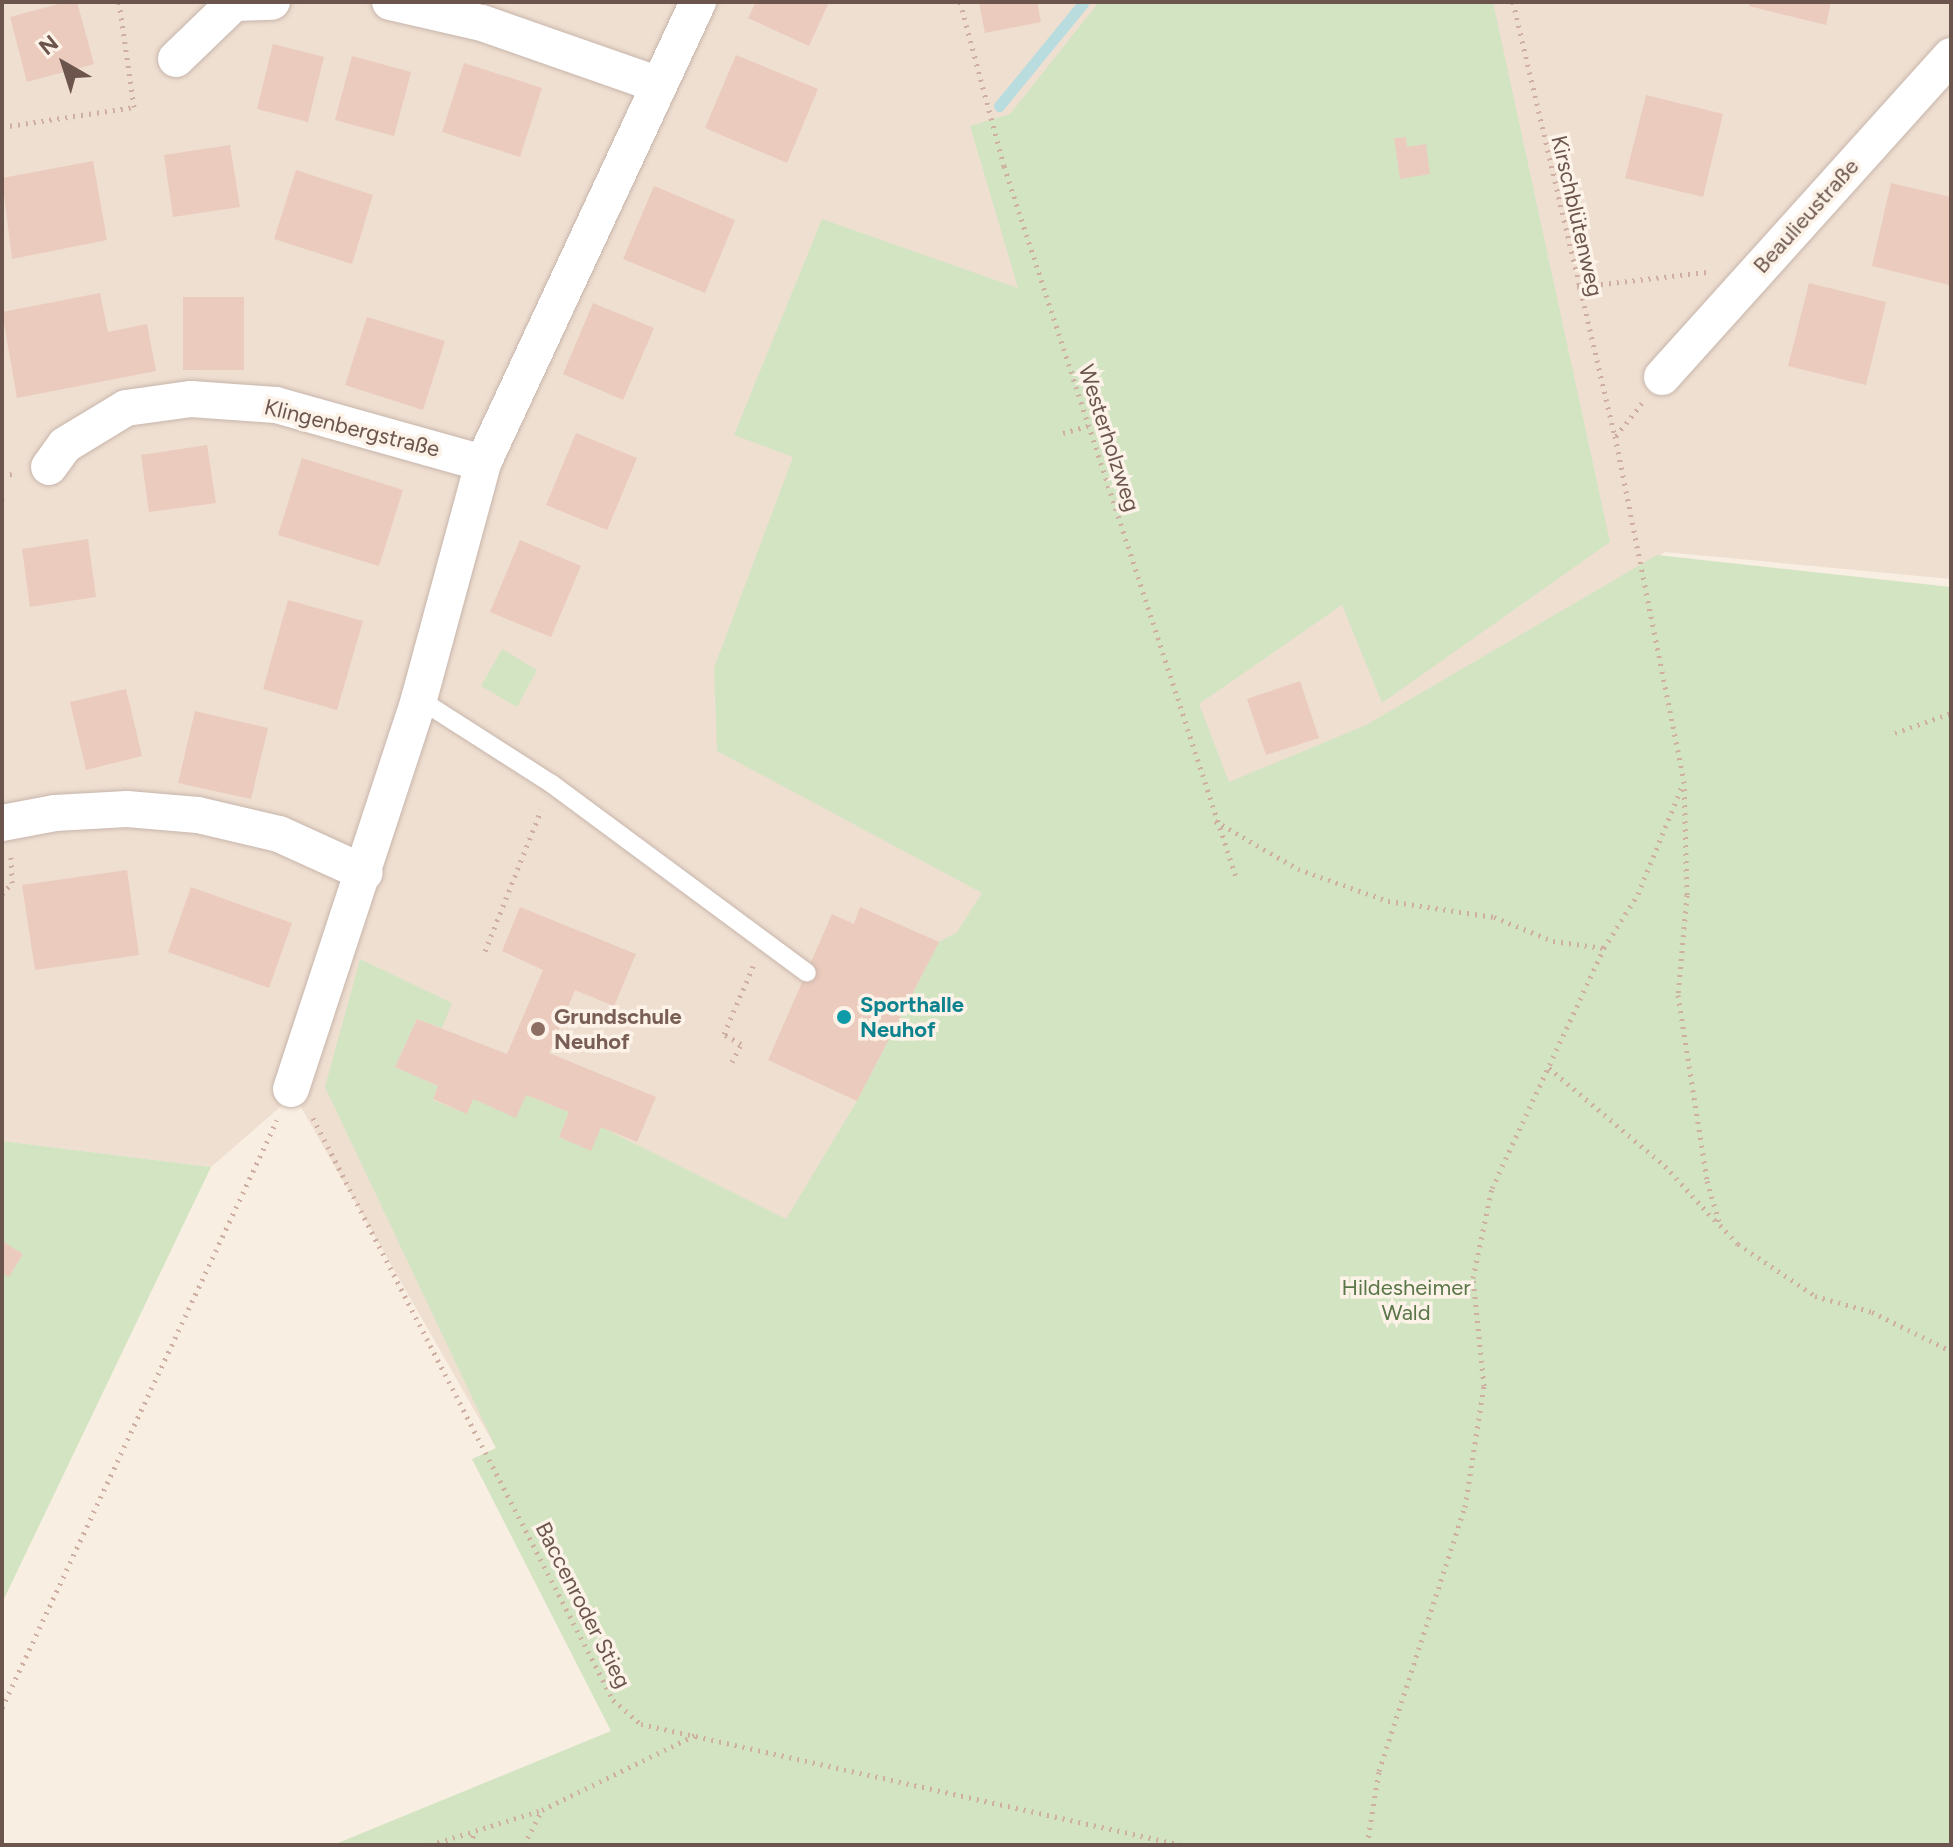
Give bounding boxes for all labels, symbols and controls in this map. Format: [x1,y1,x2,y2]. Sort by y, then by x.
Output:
north arrow [24,24,104,104]
text: N [33,29,64,61]
street label: Kirschblütenweg [1546,133,1608,299]
street label: Beaulieustraße [1748,153,1864,279]
street label: Westerholzweg [1073,361,1145,515]
street label: Klingenbergstraße [262,393,442,463]
place label: Sporthalle Neuhof [860,991,964,1042]
place label: Grundschule Neuhof [554,1003,682,1054]
marker: Sporthalle Neuhof [835,1008,853,1026]
marker: Grundschule Neuhof [529,1020,547,1038]
park label: Hildesheimer Wald [1341,1274,1471,1326]
street label: Baccenroder Stieg [530,1518,636,1692]

